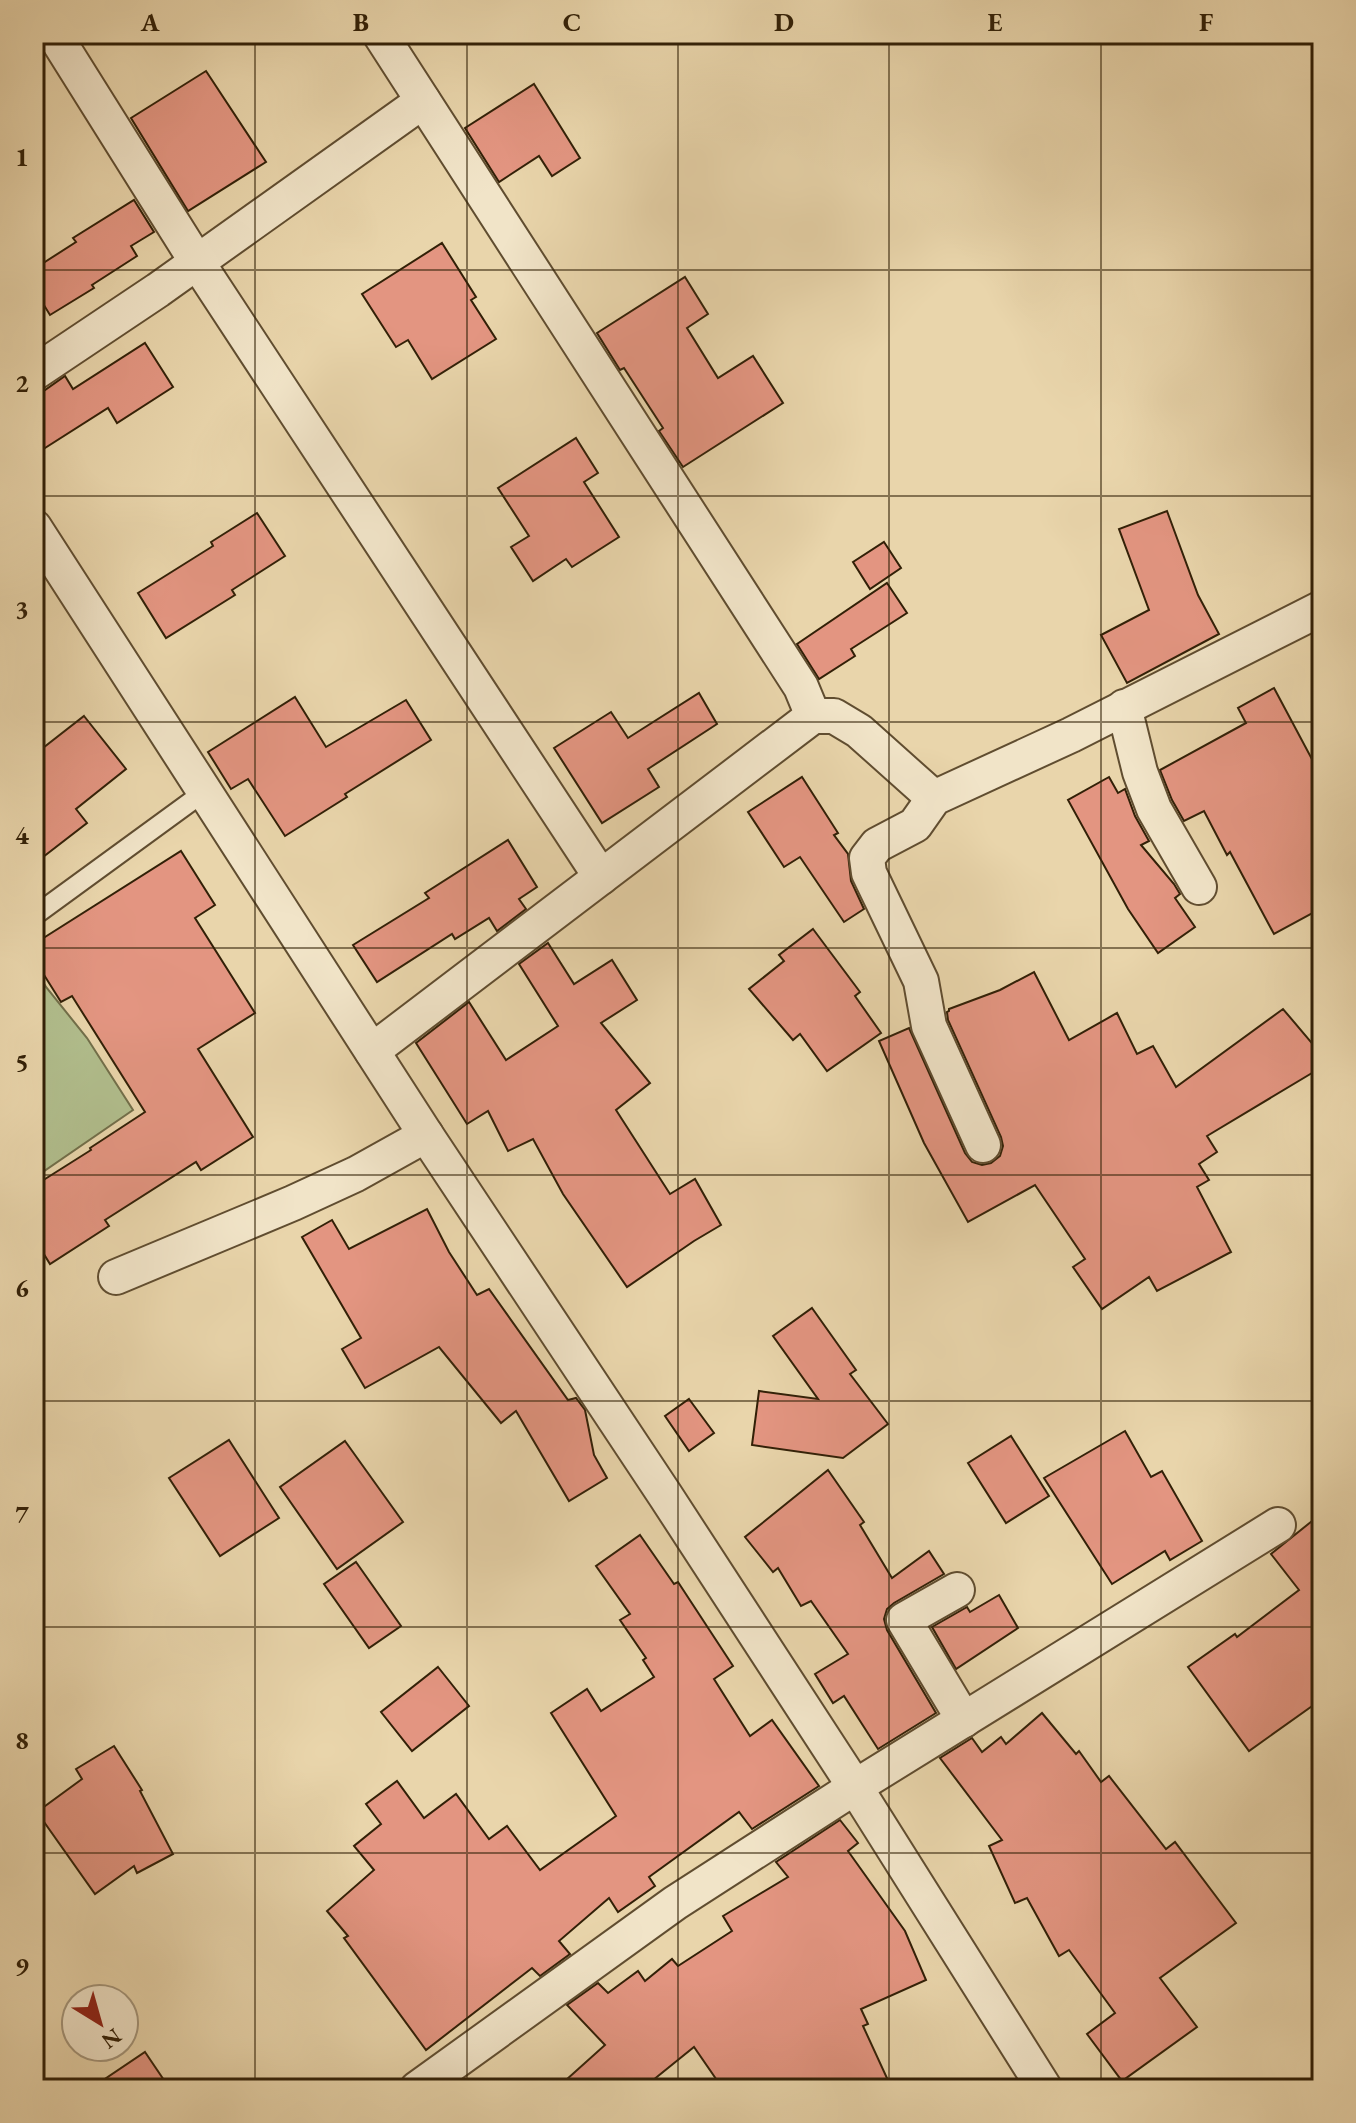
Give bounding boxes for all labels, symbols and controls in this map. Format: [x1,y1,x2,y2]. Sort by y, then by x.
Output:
text: A [140,5,160,39]
text: B [353,5,369,39]
text: C [563,5,581,39]
text: D [774,5,794,39]
text: E [988,5,1003,39]
text: F [1199,5,1213,39]
text: 1 [15,140,29,174]
text: 2 [15,366,29,400]
text: 3 [15,592,29,626]
text: 4 [15,818,29,852]
text: 5 [15,1045,29,1079]
text: 6 [15,1271,29,1305]
text: 7 [15,1497,29,1531]
text: 8 [15,1723,29,1757]
text: 9 [15,1949,29,1983]
north arrow [60,1983,140,2063]
text: N [96,2022,128,2056]

